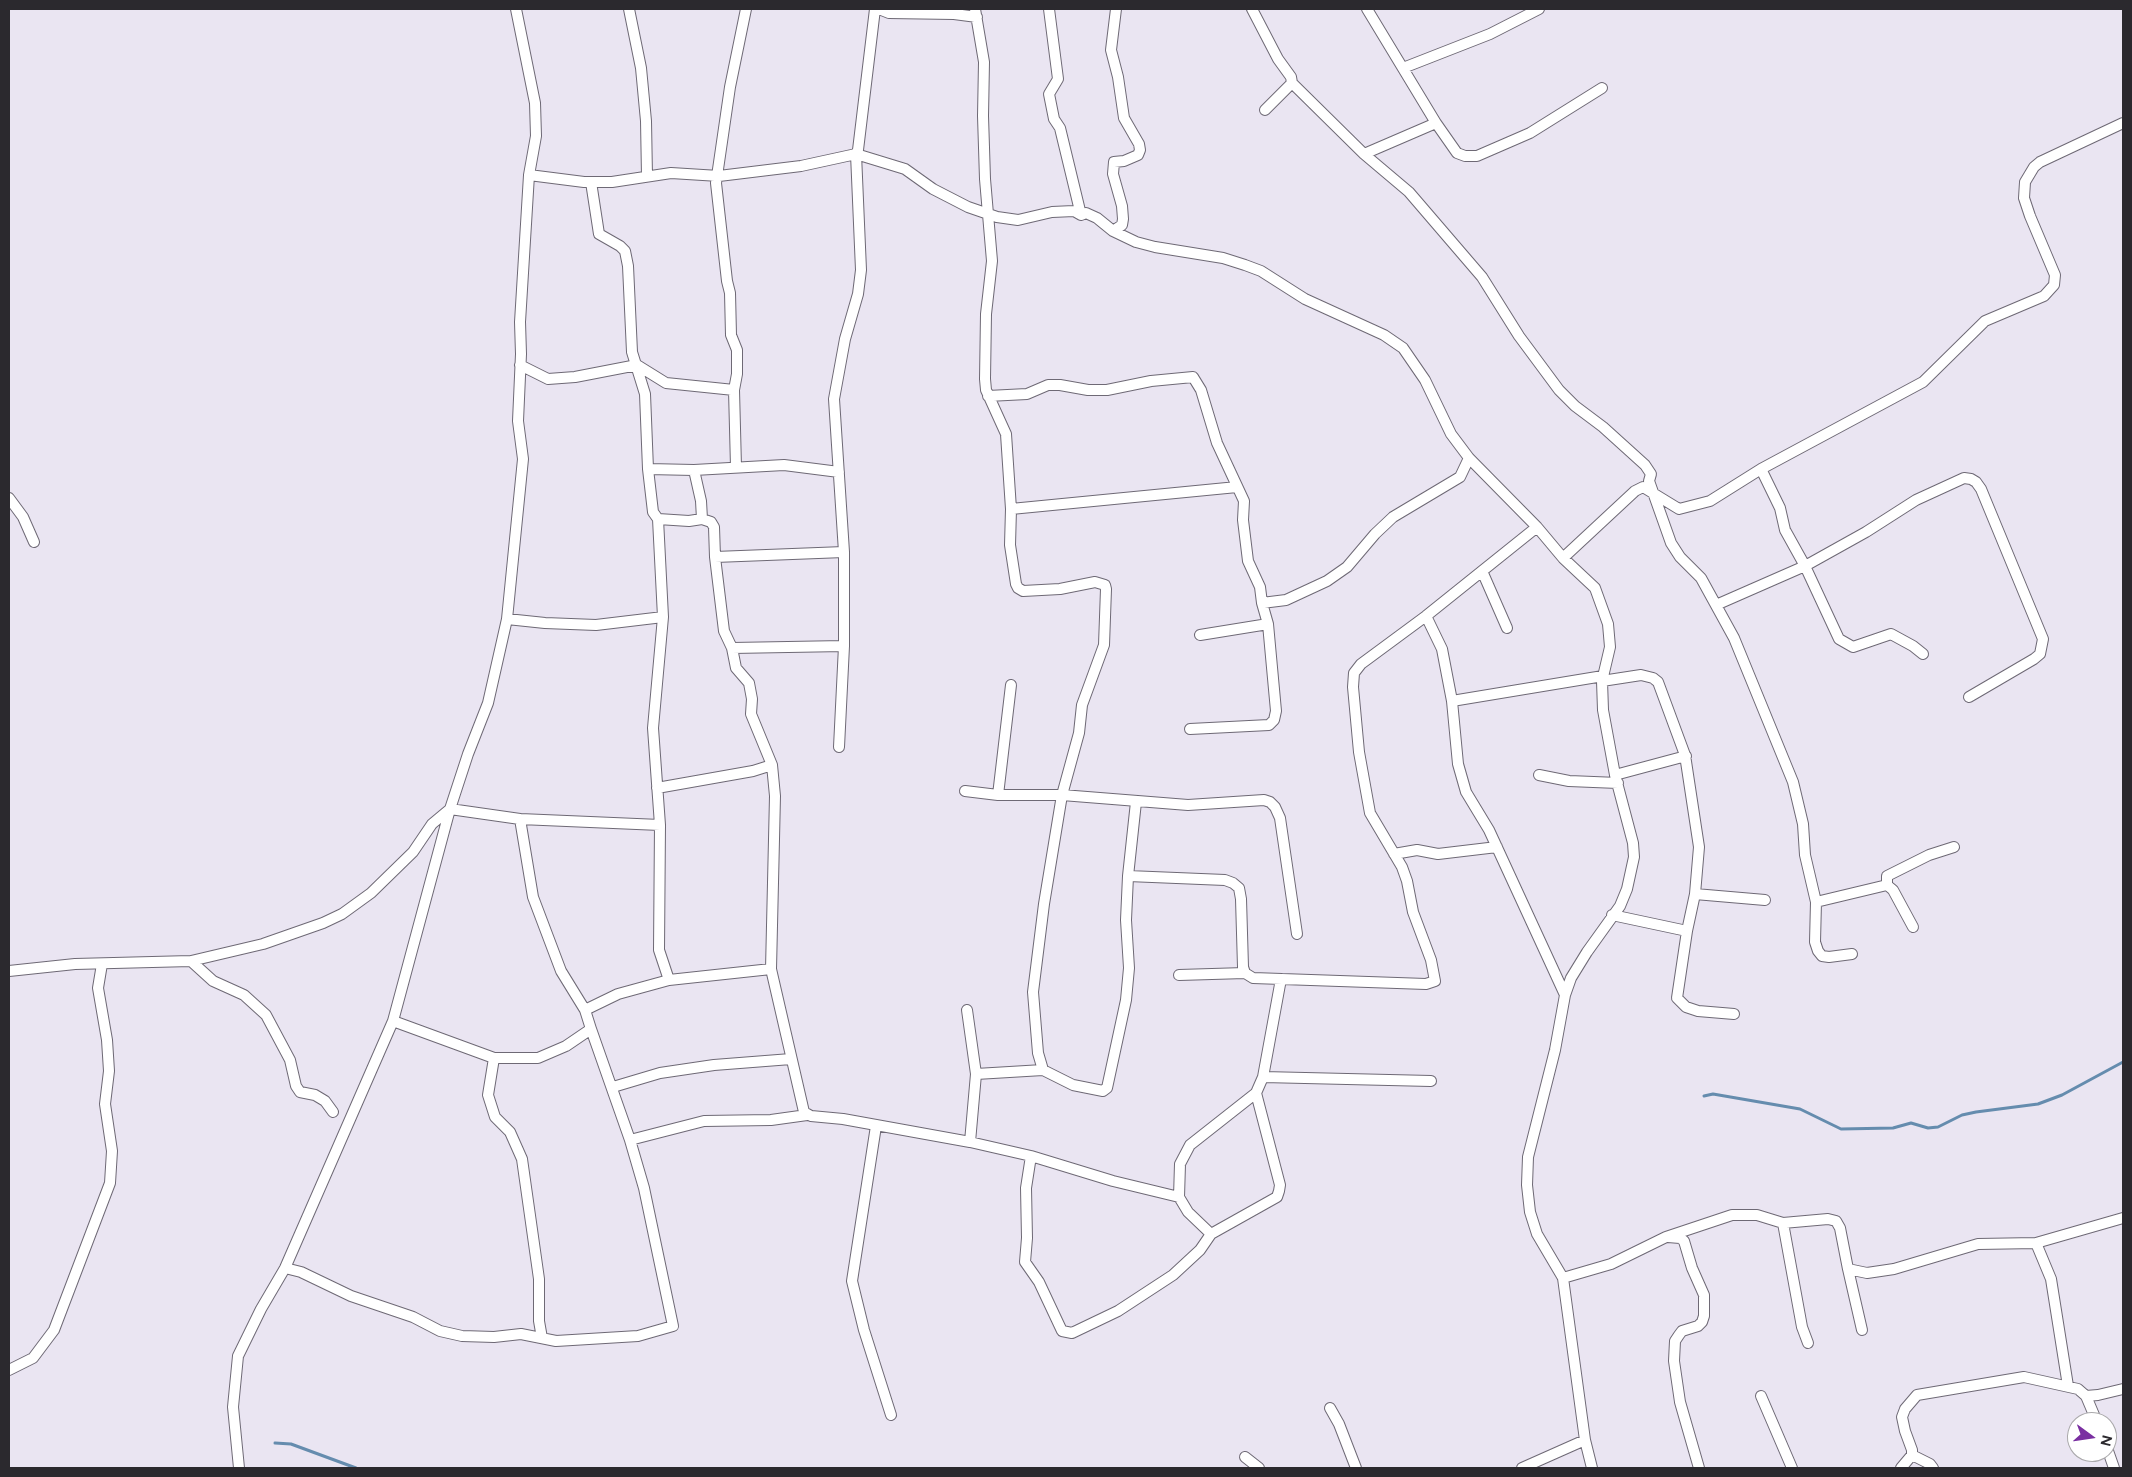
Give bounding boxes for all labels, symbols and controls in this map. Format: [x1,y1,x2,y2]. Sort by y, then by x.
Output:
north arrow [2067,1412,2117,1462]
text: N [2097,1433,2116,1448]

